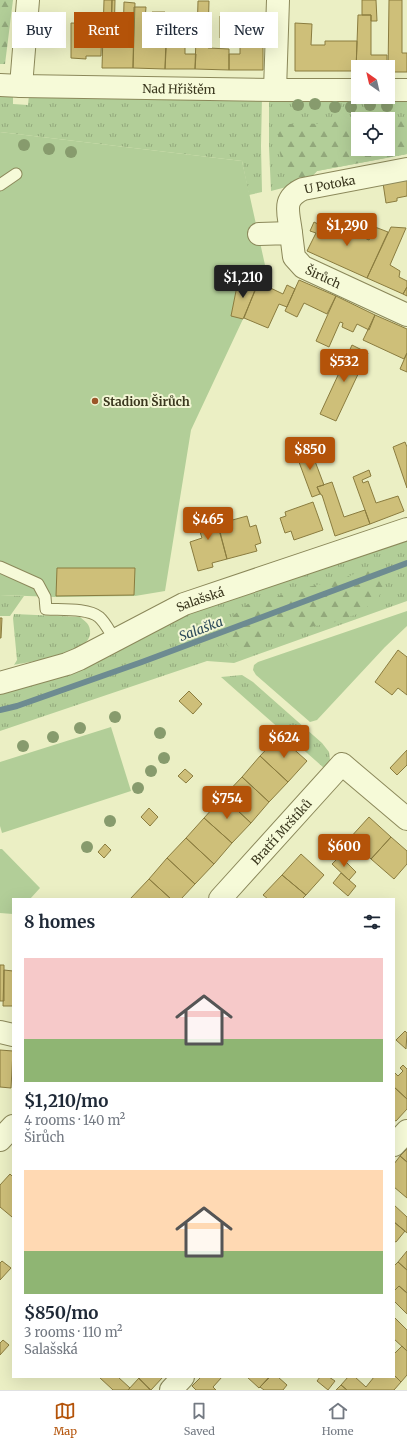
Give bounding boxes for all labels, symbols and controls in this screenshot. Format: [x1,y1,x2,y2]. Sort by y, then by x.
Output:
chip: Buy [12,12,66,48]
chip: Rent [74,12,134,48]
chip: Filters [142,12,212,48]
chip: New [220,12,278,48]
north arrow [351,60,395,104]
map controls [351,60,395,156]
street label: Nad Hřištěm [142,80,216,97]
button: locate [351,112,395,156]
street label: U Potoka [303,172,357,196]
pin: $1,290 [314,213,380,247]
text: $1,290 [326,217,368,234]
street label: Širůch [303,261,344,291]
pin: $1,210 [210,265,276,299]
text: $1,210 [223,269,263,286]
pin: $532 [320,349,368,383]
text: $532 [329,353,359,370]
place label: Stadion Širůch [103,393,190,409]
marker: Stadion Širůch [90,396,100,406]
pin: $850 [286,437,334,471]
text: $850 [294,441,326,458]
pin: $465 [184,507,232,541]
text: $465 [192,511,224,528]
street label: Salašská [173,583,226,614]
water label: Salaška [177,613,225,645]
pin: $624 [260,725,308,759]
text: $624 [268,729,300,746]
pin: $754 [203,786,251,820]
text: $754 [211,790,243,807]
street label: Bratří Mrštíků [247,795,315,867]
pin: $600 [320,834,368,868]
text: $600 [327,838,361,855]
text: 8 homes [24,911,95,933]
icon: filters [361,911,383,933]
icon: home [168,984,240,1056]
text: $1,210/mo [24,1090,108,1112]
text: 4 rooms · 140 m² [24,1112,125,1129]
text: Širůch [24,1129,65,1146]
icon: home [168,1196,240,1268]
text: $850/mo [24,1302,98,1324]
text: 3 rooms · 110 m² [24,1324,123,1341]
text: Salašská [24,1341,78,1358]
tab: Map [53,1400,77,1438]
tab: Saved [184,1400,215,1438]
tab: Home [322,1400,354,1438]

